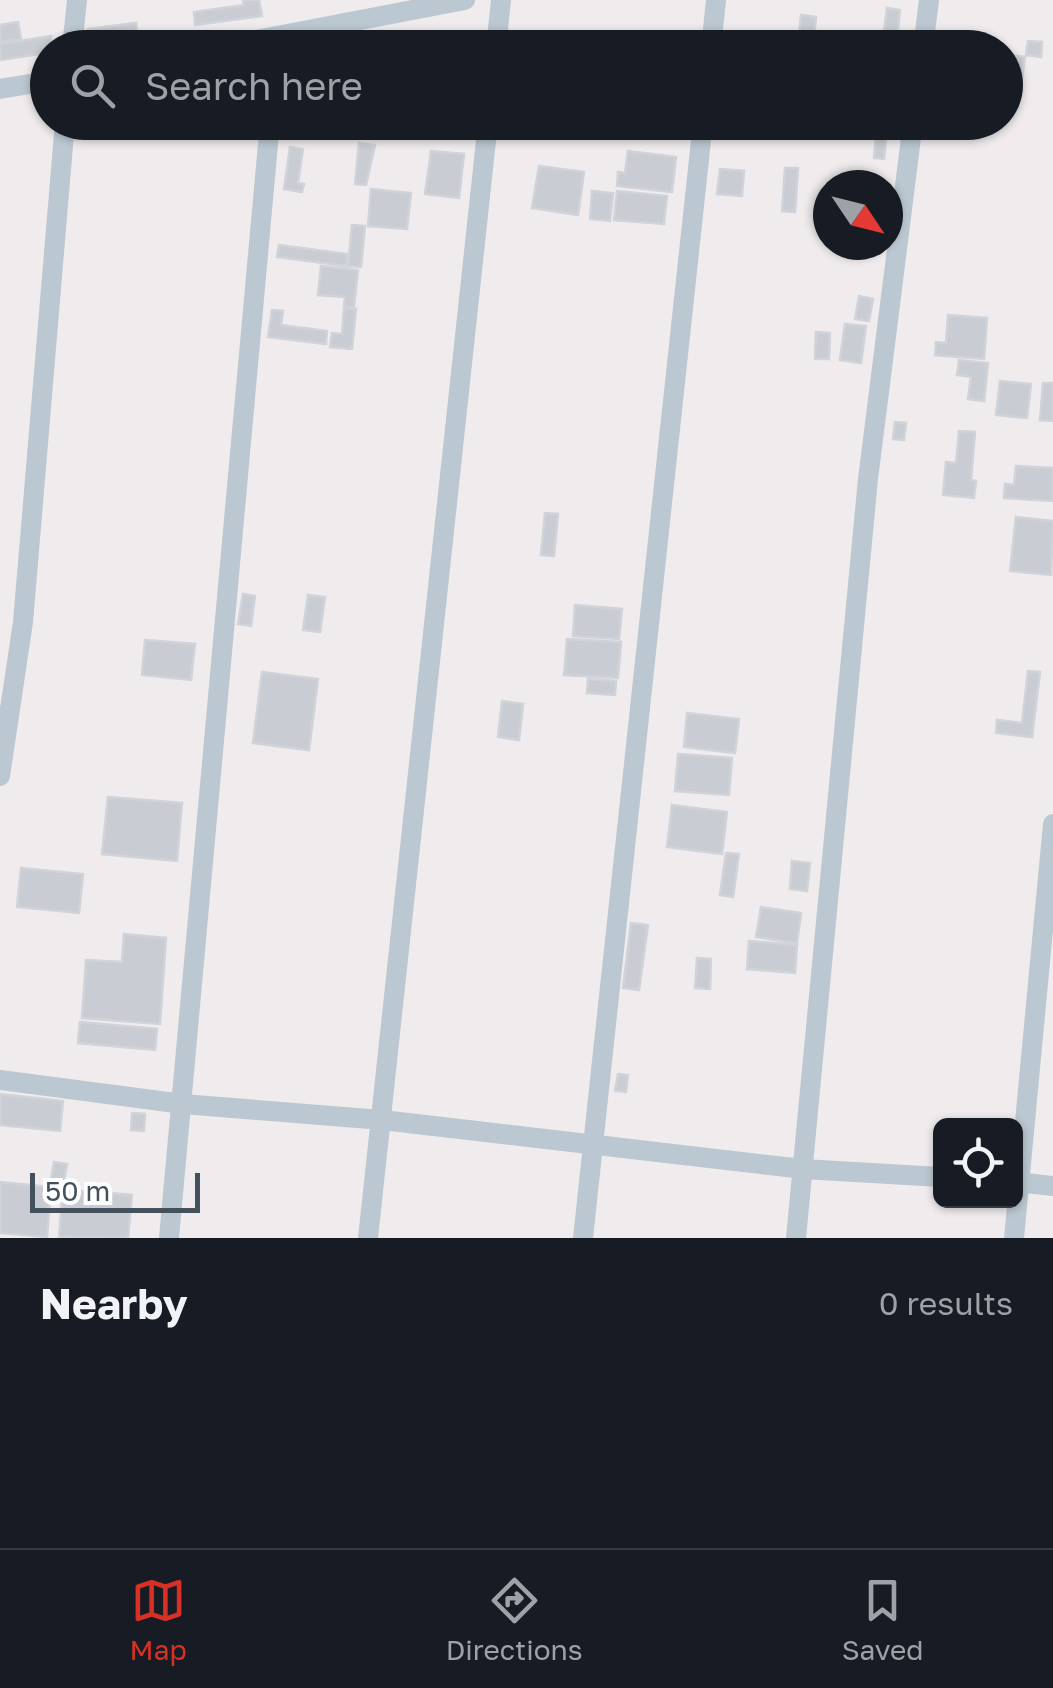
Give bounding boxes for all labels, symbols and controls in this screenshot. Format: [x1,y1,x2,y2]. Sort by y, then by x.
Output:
search box [30,30,1023,140]
icon: search [65,58,120,113]
text: Search here [145,63,363,108]
north arrow [813,170,903,260]
map controls [933,1118,1023,1208]
button: locate [933,1118,1023,1208]
scale bar [30,1168,200,1212]
text: 50 m [45,1174,110,1207]
text: Nearby [40,1278,188,1328]
text: 0 results [879,1284,1013,1322]
tab: Map [130,1573,187,1666]
tab: Directions [446,1573,583,1666]
tab: Saved [842,1573,923,1666]

